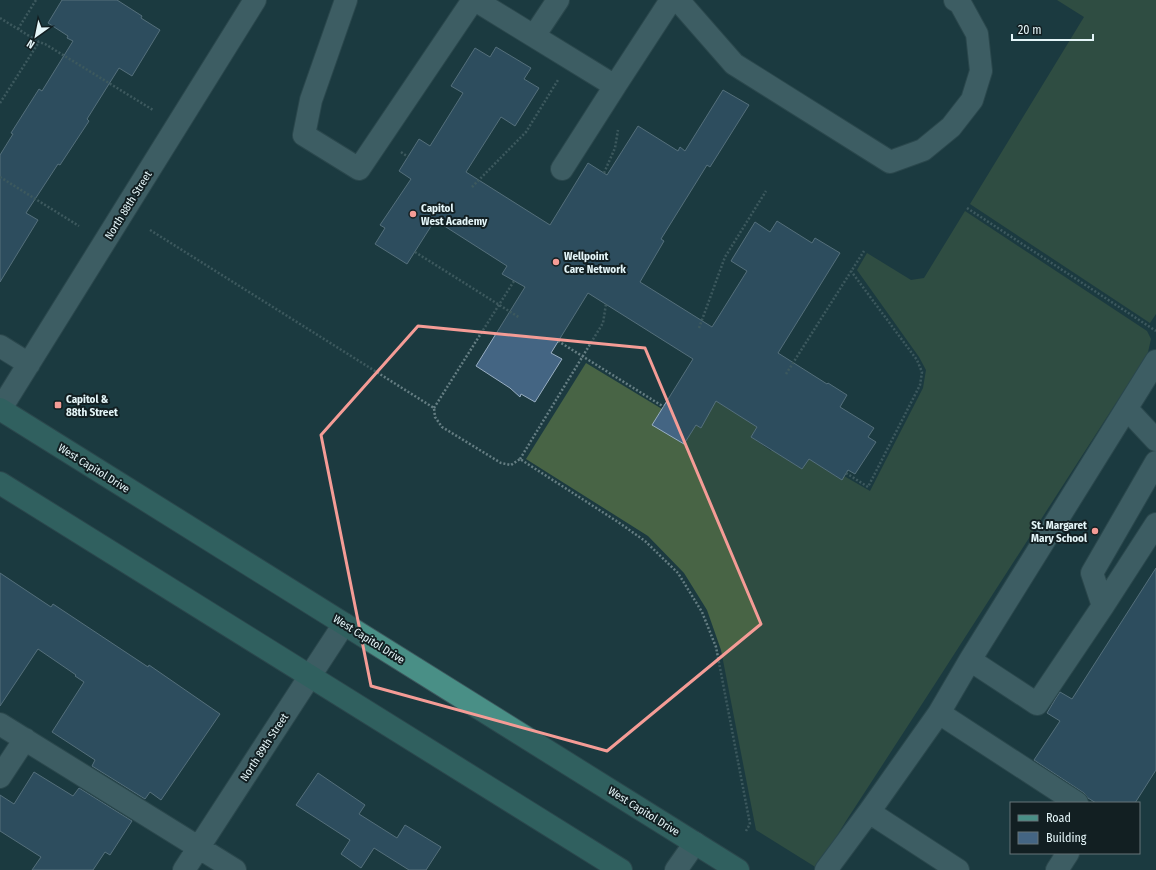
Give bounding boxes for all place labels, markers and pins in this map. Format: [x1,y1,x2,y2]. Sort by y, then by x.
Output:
place label: Capitol West Academy [421,202,488,228]
marker: Capitol West Academy [408,209,418,219]
place label: Wellpoint Care Network [564,250,626,276]
marker: Wellpoint Care Network [551,257,561,267]
place label: Capitol & 88th Street [66,393,118,419]
marker: Capitol & 88th Street [53,400,63,410]
place label: St. Margaret Mary School [1031,519,1088,545]
marker: St. Margaret Mary School [1090,526,1100,536]

